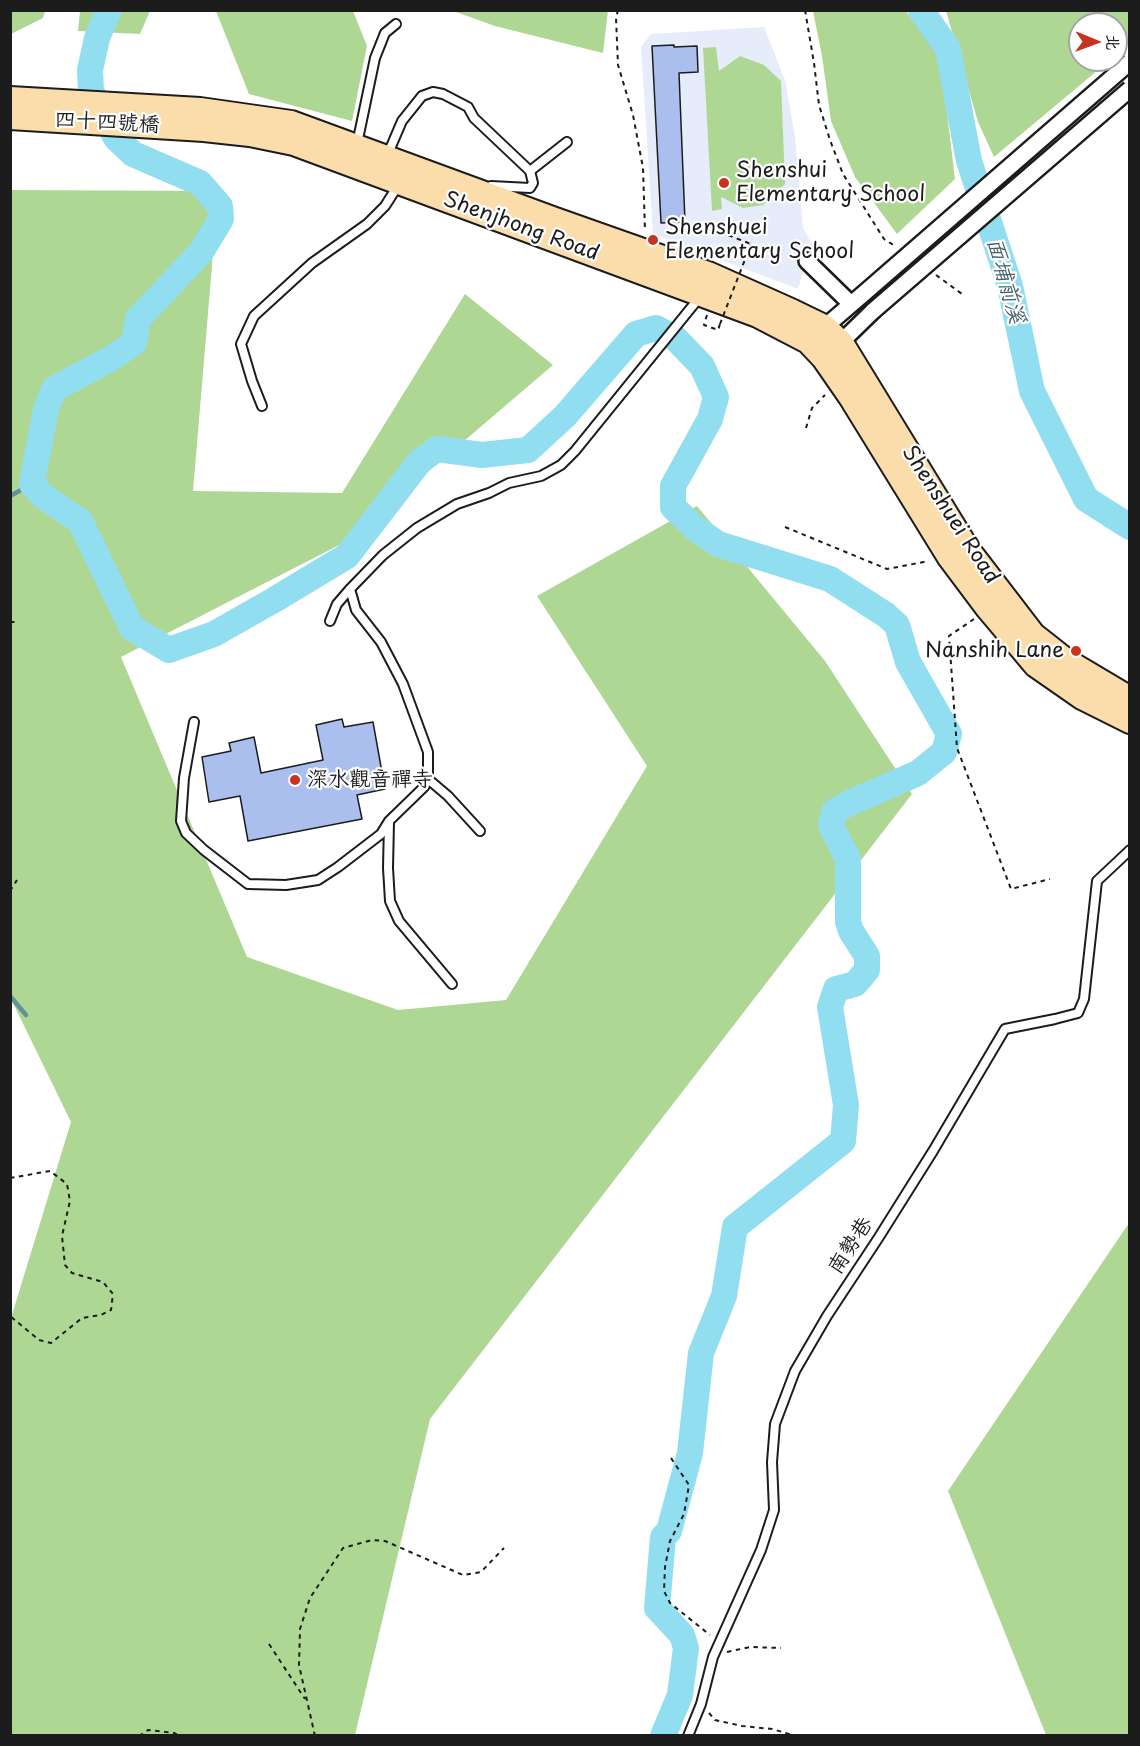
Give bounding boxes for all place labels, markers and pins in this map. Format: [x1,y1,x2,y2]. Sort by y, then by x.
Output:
place label: Shenshui Elementary School [736,158,925,208]
marker: Shenshui Elementary School [717,176,731,190]
place label: Shenshuei Elementary School [665,215,854,265]
marker: Shenshuei Elementary School [646,233,660,247]
place label: Nanshih Lane [925,638,1064,664]
marker: Nanshih Lane [1069,644,1083,658]
place label: 深水觀音禪寺 [307,767,433,793]
marker: 深水觀音禪寺 [288,773,302,787]

